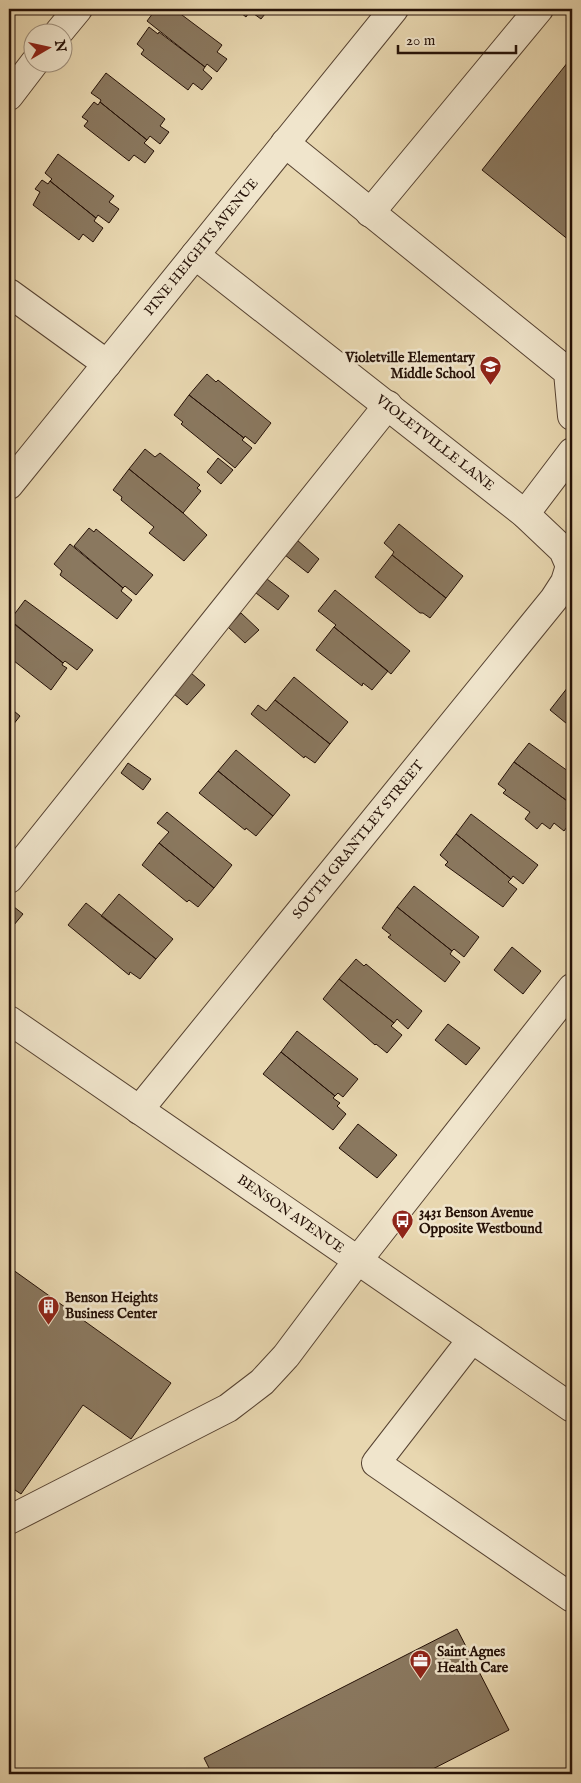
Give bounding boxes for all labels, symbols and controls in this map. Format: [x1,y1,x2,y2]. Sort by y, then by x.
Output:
north arrow [22,22,72,72]
scale bar [398,22,516,54]
text: 20 m [406,31,436,50]
text: N [50,38,70,54]
street label: PINE HEIGHTS AVENUE [140,174,263,319]
place label: Violetville Elementary Middle School [344,349,476,383]
school or university icon: Violetville Elementary Middle School [479,354,503,385]
street label: VIOLETVILLE LANE [371,390,498,495]
street label: SOUTH GRANTLEY STREET [289,756,429,923]
street label: BENSON AVENUE [234,1171,348,1257]
place label: 3431 Benson Avenue Opposite Westbound [419,1204,543,1238]
bus stop icon: 3431 Benson Avenue Opposite Westbound [391,1209,415,1240]
place label: Benson Heights Business Center [65,1289,158,1323]
building icon: Benson Heights Business Center [37,1294,61,1325]
place label: Saint Agnes Health Care [437,1643,509,1677]
office icon: Saint Agnes Health Care [409,1648,433,1679]

